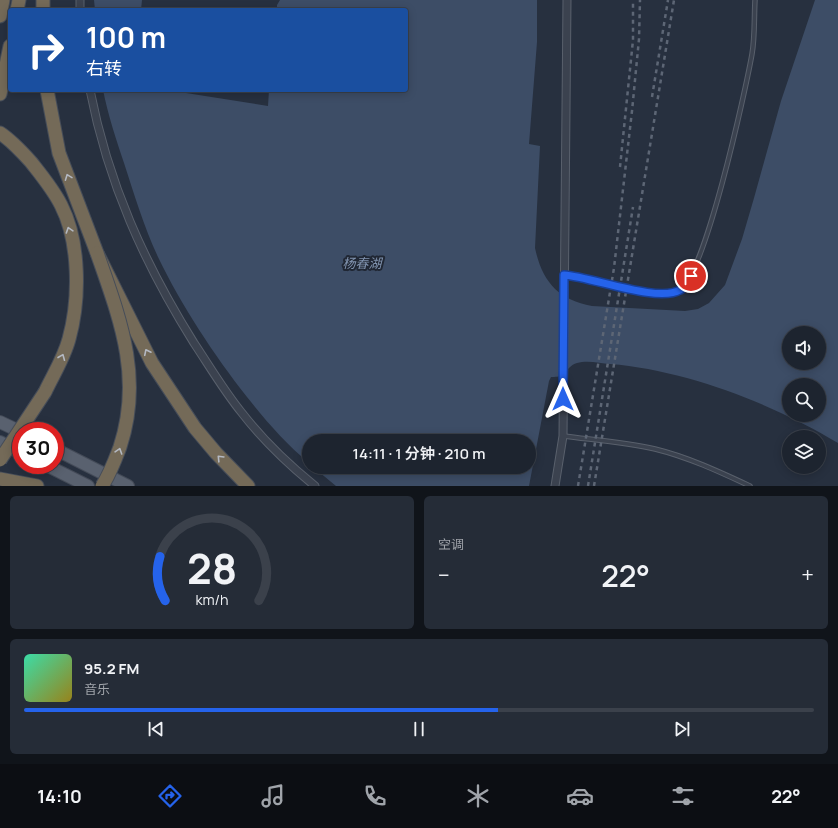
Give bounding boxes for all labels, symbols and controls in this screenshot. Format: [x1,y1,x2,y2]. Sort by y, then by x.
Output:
text: 100 m [86,18,166,56]
icon: right [20,24,72,76]
text: 右转 [86,56,122,80]
one-way arrow [65,174,73,181]
one-way arrow [66,226,74,233]
water label: 杨春湖 [342,254,383,272]
pin [674,259,708,293]
icon: arrive [680,265,702,287]
map controls [782,326,826,474]
button: sound [782,326,826,370]
one-way arrow [144,348,151,356]
one-way arrow [57,353,65,361]
position arrow [542,378,584,420]
button: search [782,378,826,422]
speed limit sign: 30 [12,422,64,474]
button: layers [782,430,826,474]
text: 14:11 · 1 分钟 · 210 m [353,443,485,464]
one-way arrow [114,447,122,454]
one-way arrow [217,455,225,463]
text: 空调 [438,535,464,553]
text: 28 [187,539,237,595]
text: 22° [601,555,650,596]
text: − [438,560,450,590]
text: + [801,560,814,590]
text: km/h [195,589,229,608]
text: 95.2 FM [84,658,139,679]
text: 音乐 [84,680,110,698]
icon: previous [145,718,167,740]
icon: pause [408,718,430,740]
icon: next [671,718,693,740]
icon: directions [156,782,184,810]
icon: music [259,782,287,810]
icon: phone [361,782,389,810]
icon: climate [464,782,492,810]
icon: car [566,782,594,810]
icon: filters [669,782,697,810]
text: 14:10 [37,784,82,808]
text: 22° [771,784,801,808]

